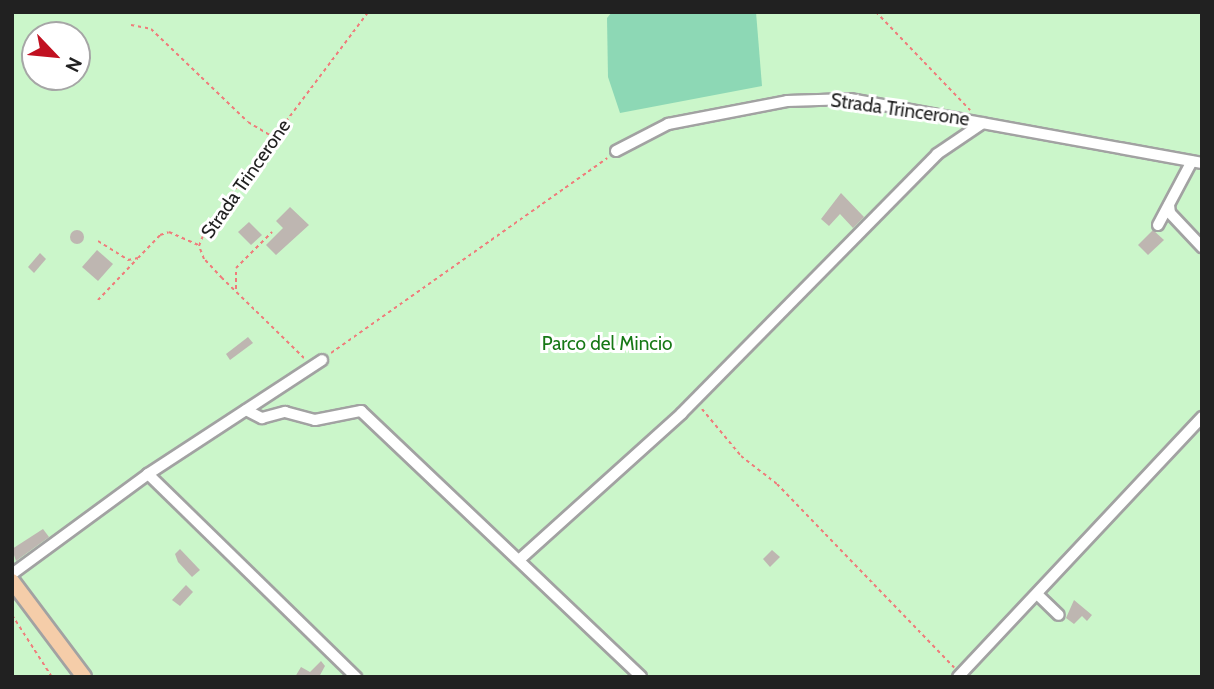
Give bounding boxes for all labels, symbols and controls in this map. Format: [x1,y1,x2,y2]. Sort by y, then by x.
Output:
north arrow [21,21,91,91]
text: N [60,53,87,76]
street label: Strada Trincerone [829,89,971,131]
street label: Strada Trincerone [197,115,295,243]
park label: Parco del Mincio [542,333,672,355]

